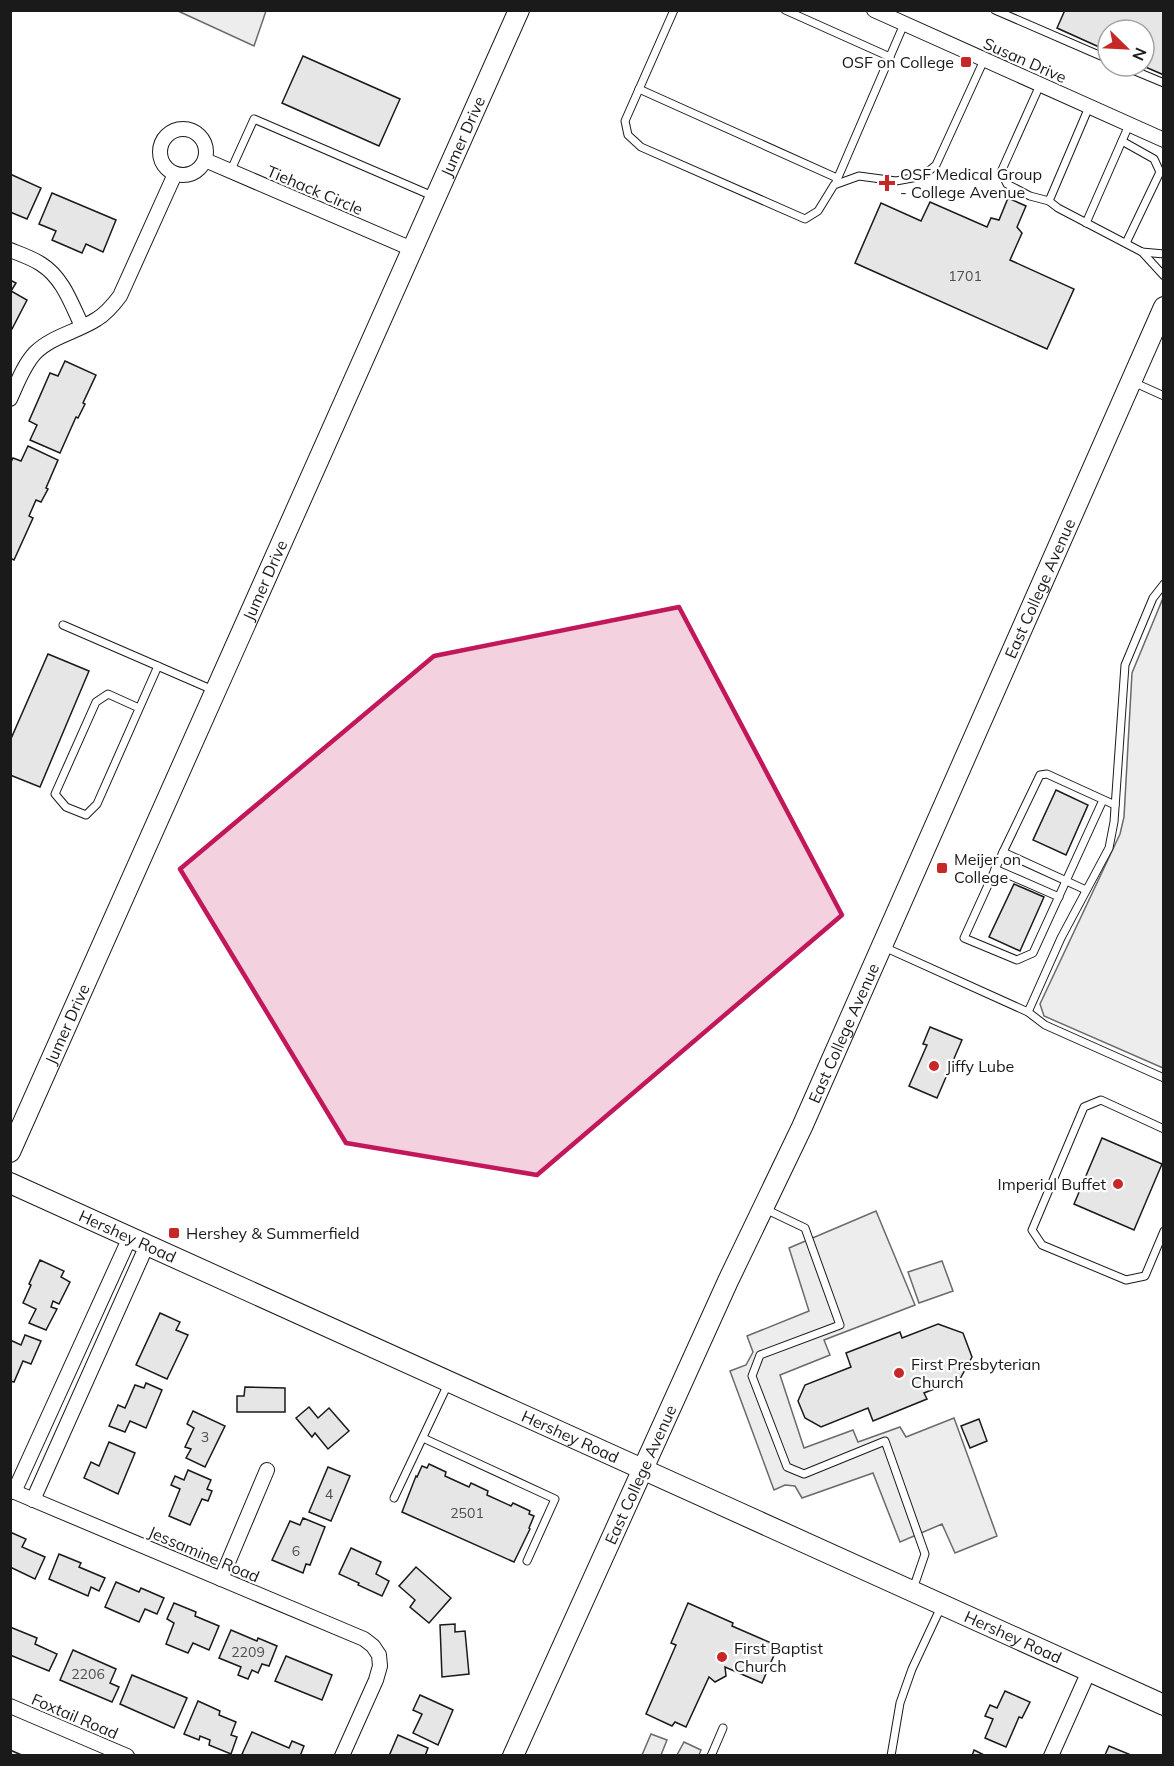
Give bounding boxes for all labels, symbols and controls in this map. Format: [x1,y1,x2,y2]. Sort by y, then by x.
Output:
north arrow [1096,18,1156,78]
street label: Susan Drive [980,33,1070,87]
text: N [1128,45,1151,64]
place label: OSF on College [842,52,954,72]
marker: OSF on College [959,55,973,69]
street label: Jumer Drive [436,93,489,180]
street label: Tiehack Circle [264,161,366,219]
place label: OSF Medical Group - College Avenue [900,164,1042,202]
marker: OSF Medical Group - College Avenue [878,174,896,192]
house number: 1701 [948,267,982,285]
street label: East College Avenue [1000,515,1079,661]
street label: Jumer Drive [238,537,291,624]
place label: Meijer on College [954,849,1021,887]
marker: Meijer on College [935,861,949,875]
street label: East College Avenue [804,960,883,1106]
street label: Jumer Drive [40,981,94,1067]
place label: Jiffy Lube [946,1056,1014,1076]
marker: Jiffy Lube [927,1059,941,1073]
place label: Imperial Buffet [998,1174,1106,1194]
marker: Imperial Buffet [1111,1177,1125,1191]
street label: Hershey Road [76,1206,179,1267]
place label: Hershey & Summerfield [186,1223,360,1243]
marker: Hershey & Summerfield [167,1226,181,1240]
place label: First Presbyterian Church [911,1354,1041,1392]
marker: First Presbyterian Church [892,1366,906,1380]
street label: East College Avenue [600,1402,681,1547]
street label: Hershey Road [519,1406,622,1467]
house number: 3 [201,1428,209,1446]
house number: 4 [325,1485,334,1503]
house number: 2501 [450,1504,484,1522]
street label: Jessamine Road [145,1522,263,1586]
house number: 6 [292,1542,300,1560]
street label: Hershey Road [961,1606,1065,1667]
place label: First Baptist Church [734,1638,823,1676]
house number: 2209 [231,1643,265,1661]
marker: First Baptist Church [715,1650,729,1664]
house number: 2206 [71,1665,105,1683]
street label: Foxtail Road [29,1689,121,1743]

